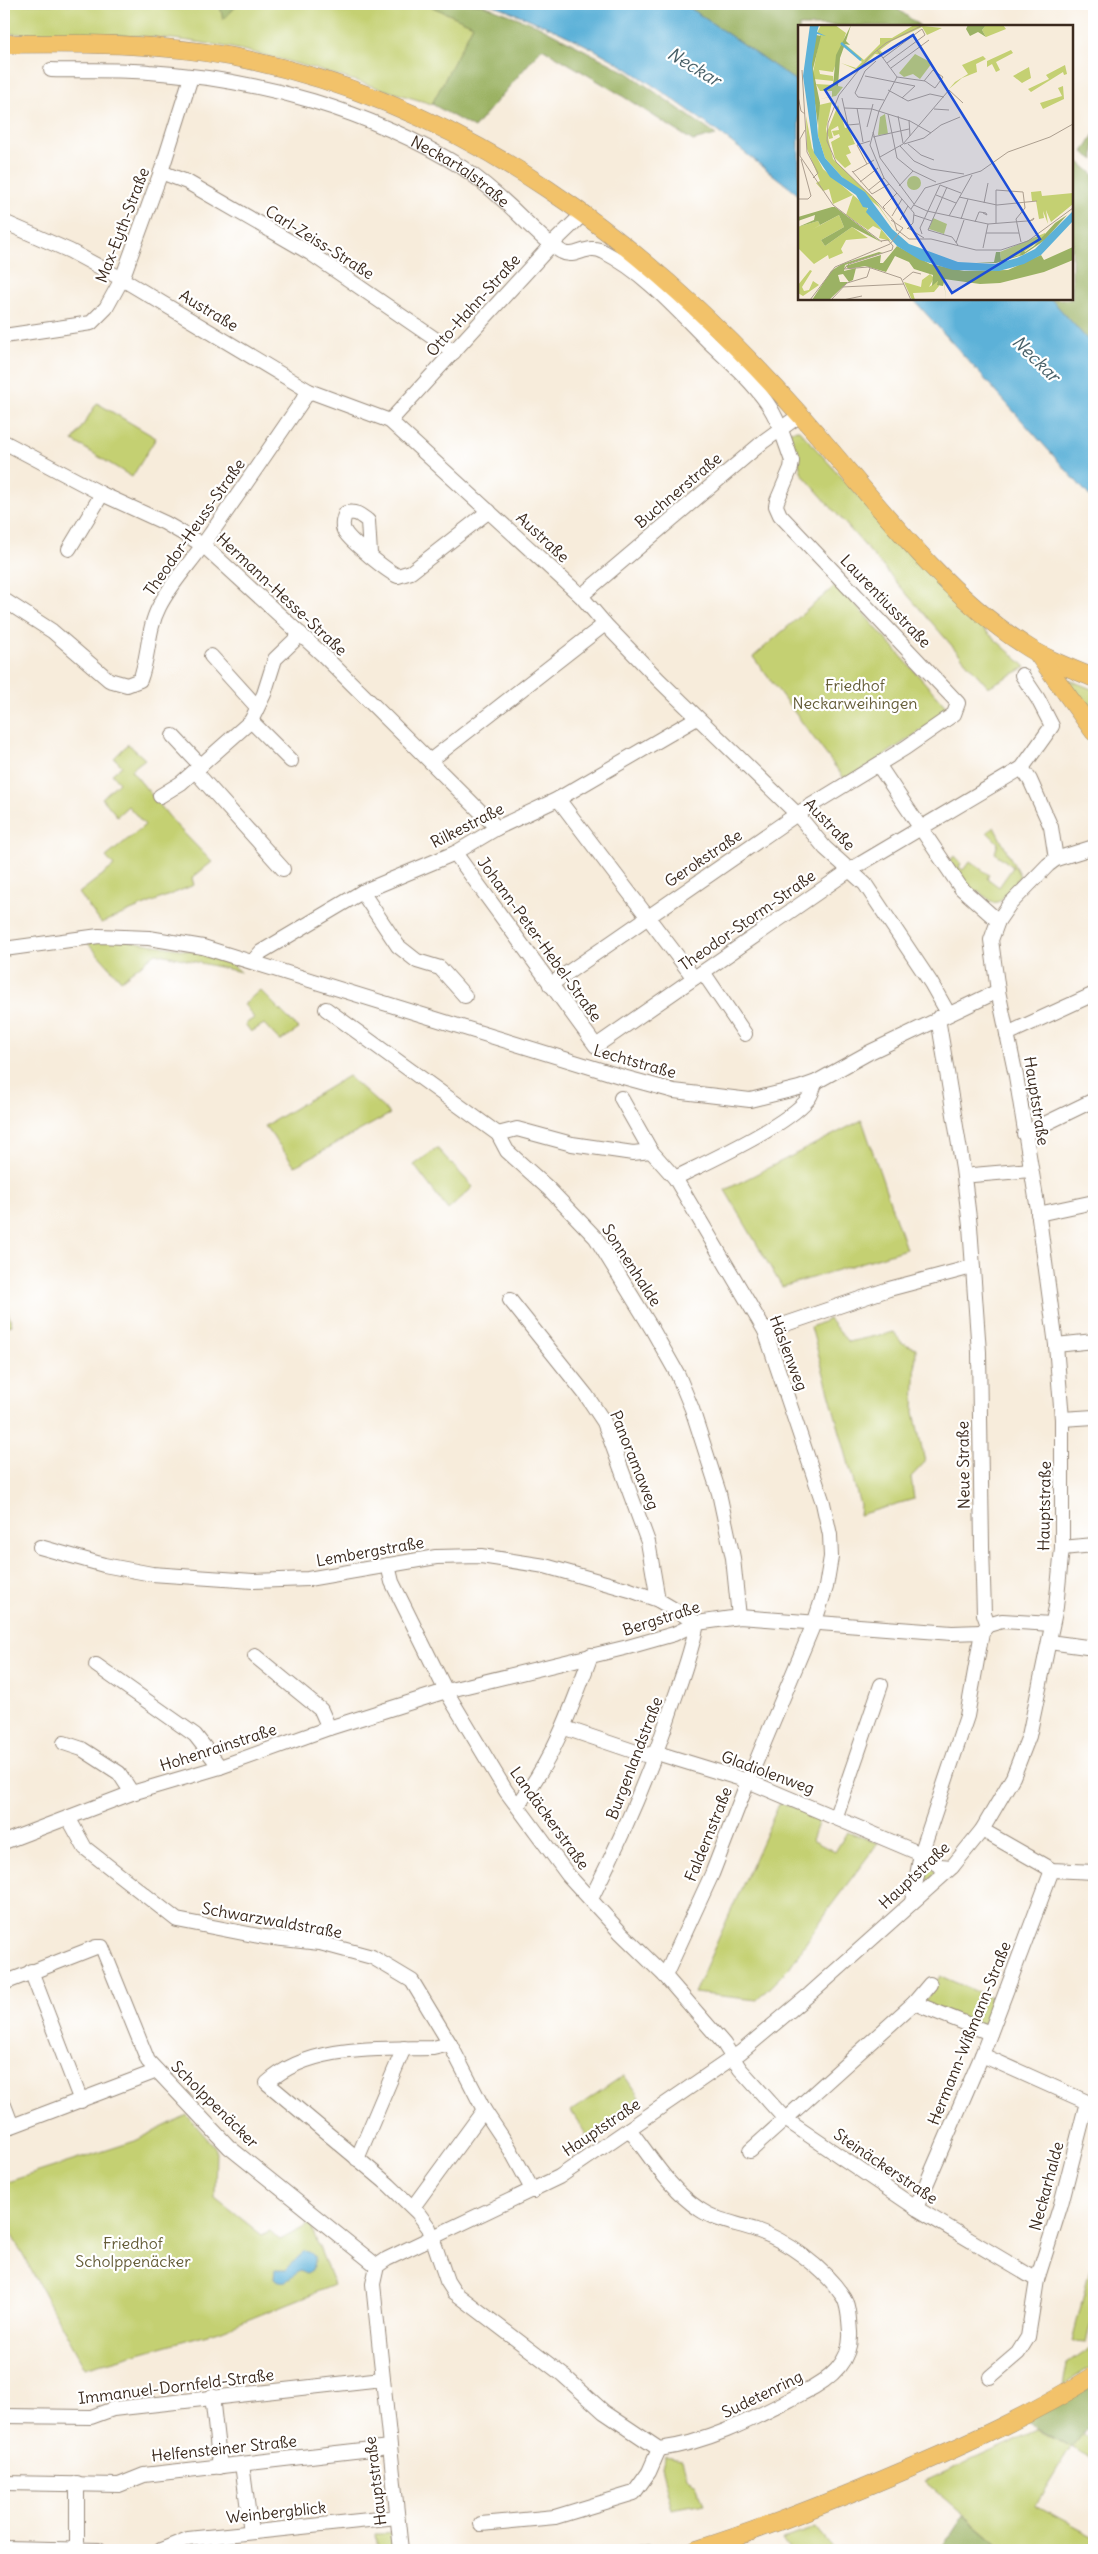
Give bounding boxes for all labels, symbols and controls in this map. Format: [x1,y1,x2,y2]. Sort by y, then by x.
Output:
inset map [798,25,1073,300]
water label: Neckar [664,42,727,93]
street label: Neckartalstraße [408,131,514,211]
street label: Max-Eyth-Straße [91,164,153,286]
street label: Carl-Zeiss-Straße [262,201,378,283]
street label: Otto-Hahn-Straße [422,250,524,360]
street label: Austraße [176,285,242,335]
water label: Neckar [1008,330,1067,389]
street label: Buchnerstraße [631,448,725,532]
street label: Theodor-Heuss-Straße [139,454,249,600]
street label: Austraße [512,507,574,567]
street label: Hermann-Hesse-Straße [213,528,351,660]
street label: Laurentiusstraße [836,550,936,652]
park label: Friedhof Neckarweihingen [792,675,918,713]
street label: Austraße [800,794,860,854]
street label: Rilkestraße [427,798,507,852]
street label: Gerokstraße [660,825,746,891]
street label: Johann-Peter-Hebel-Straße [473,853,607,1025]
street label: Theodor-Storm-Straße [675,865,819,975]
street label: Lechtstraße [591,1040,679,1082]
street label: Hauptstraße [1020,1055,1054,1147]
street label: Sonnenhalde [598,1220,666,1310]
street label: Häslenweg [765,1312,813,1394]
street label: Panoramaweg [606,1407,664,1513]
street label: Neue Straße [952,1421,974,1509]
street label: Hauptstraße [1033,1461,1055,1551]
street label: Lembergstraße [315,1532,425,1570]
street label: Bergstraße [620,1596,702,1640]
street label: Burgenlandstraße [601,1694,667,1822]
street label: Hohenrainstraße [157,1719,279,1775]
street label: Gladiolenweg [719,1746,817,1798]
street label: Landäckerstraße [506,1763,594,1873]
street label: Faldernstraße [680,1784,736,1884]
street label: Hauptstraße [874,1837,954,1913]
street label: Schwarzwaldstraße [200,1898,344,1942]
street label: Hermann-Wißmann-Straße [923,1938,1015,2128]
street label: Scholppenäcker [167,2056,263,2152]
street label: Hauptstraße [558,2094,644,2160]
street label: Steinäckerstraße [830,2124,942,2208]
street label: Neckarhalde [1025,2139,1067,2233]
park label: Friedhof Scholppenäcker [75,2233,191,2271]
street label: Immanuel-Dornfeld-Straße [77,2364,275,2408]
street label: Sudetenring [718,2366,806,2422]
street label: Helfensteiner Straße [150,2430,298,2466]
street label: Hauptstraße [360,2435,390,2527]
street label: Weinbergblick [225,2497,327,2527]

